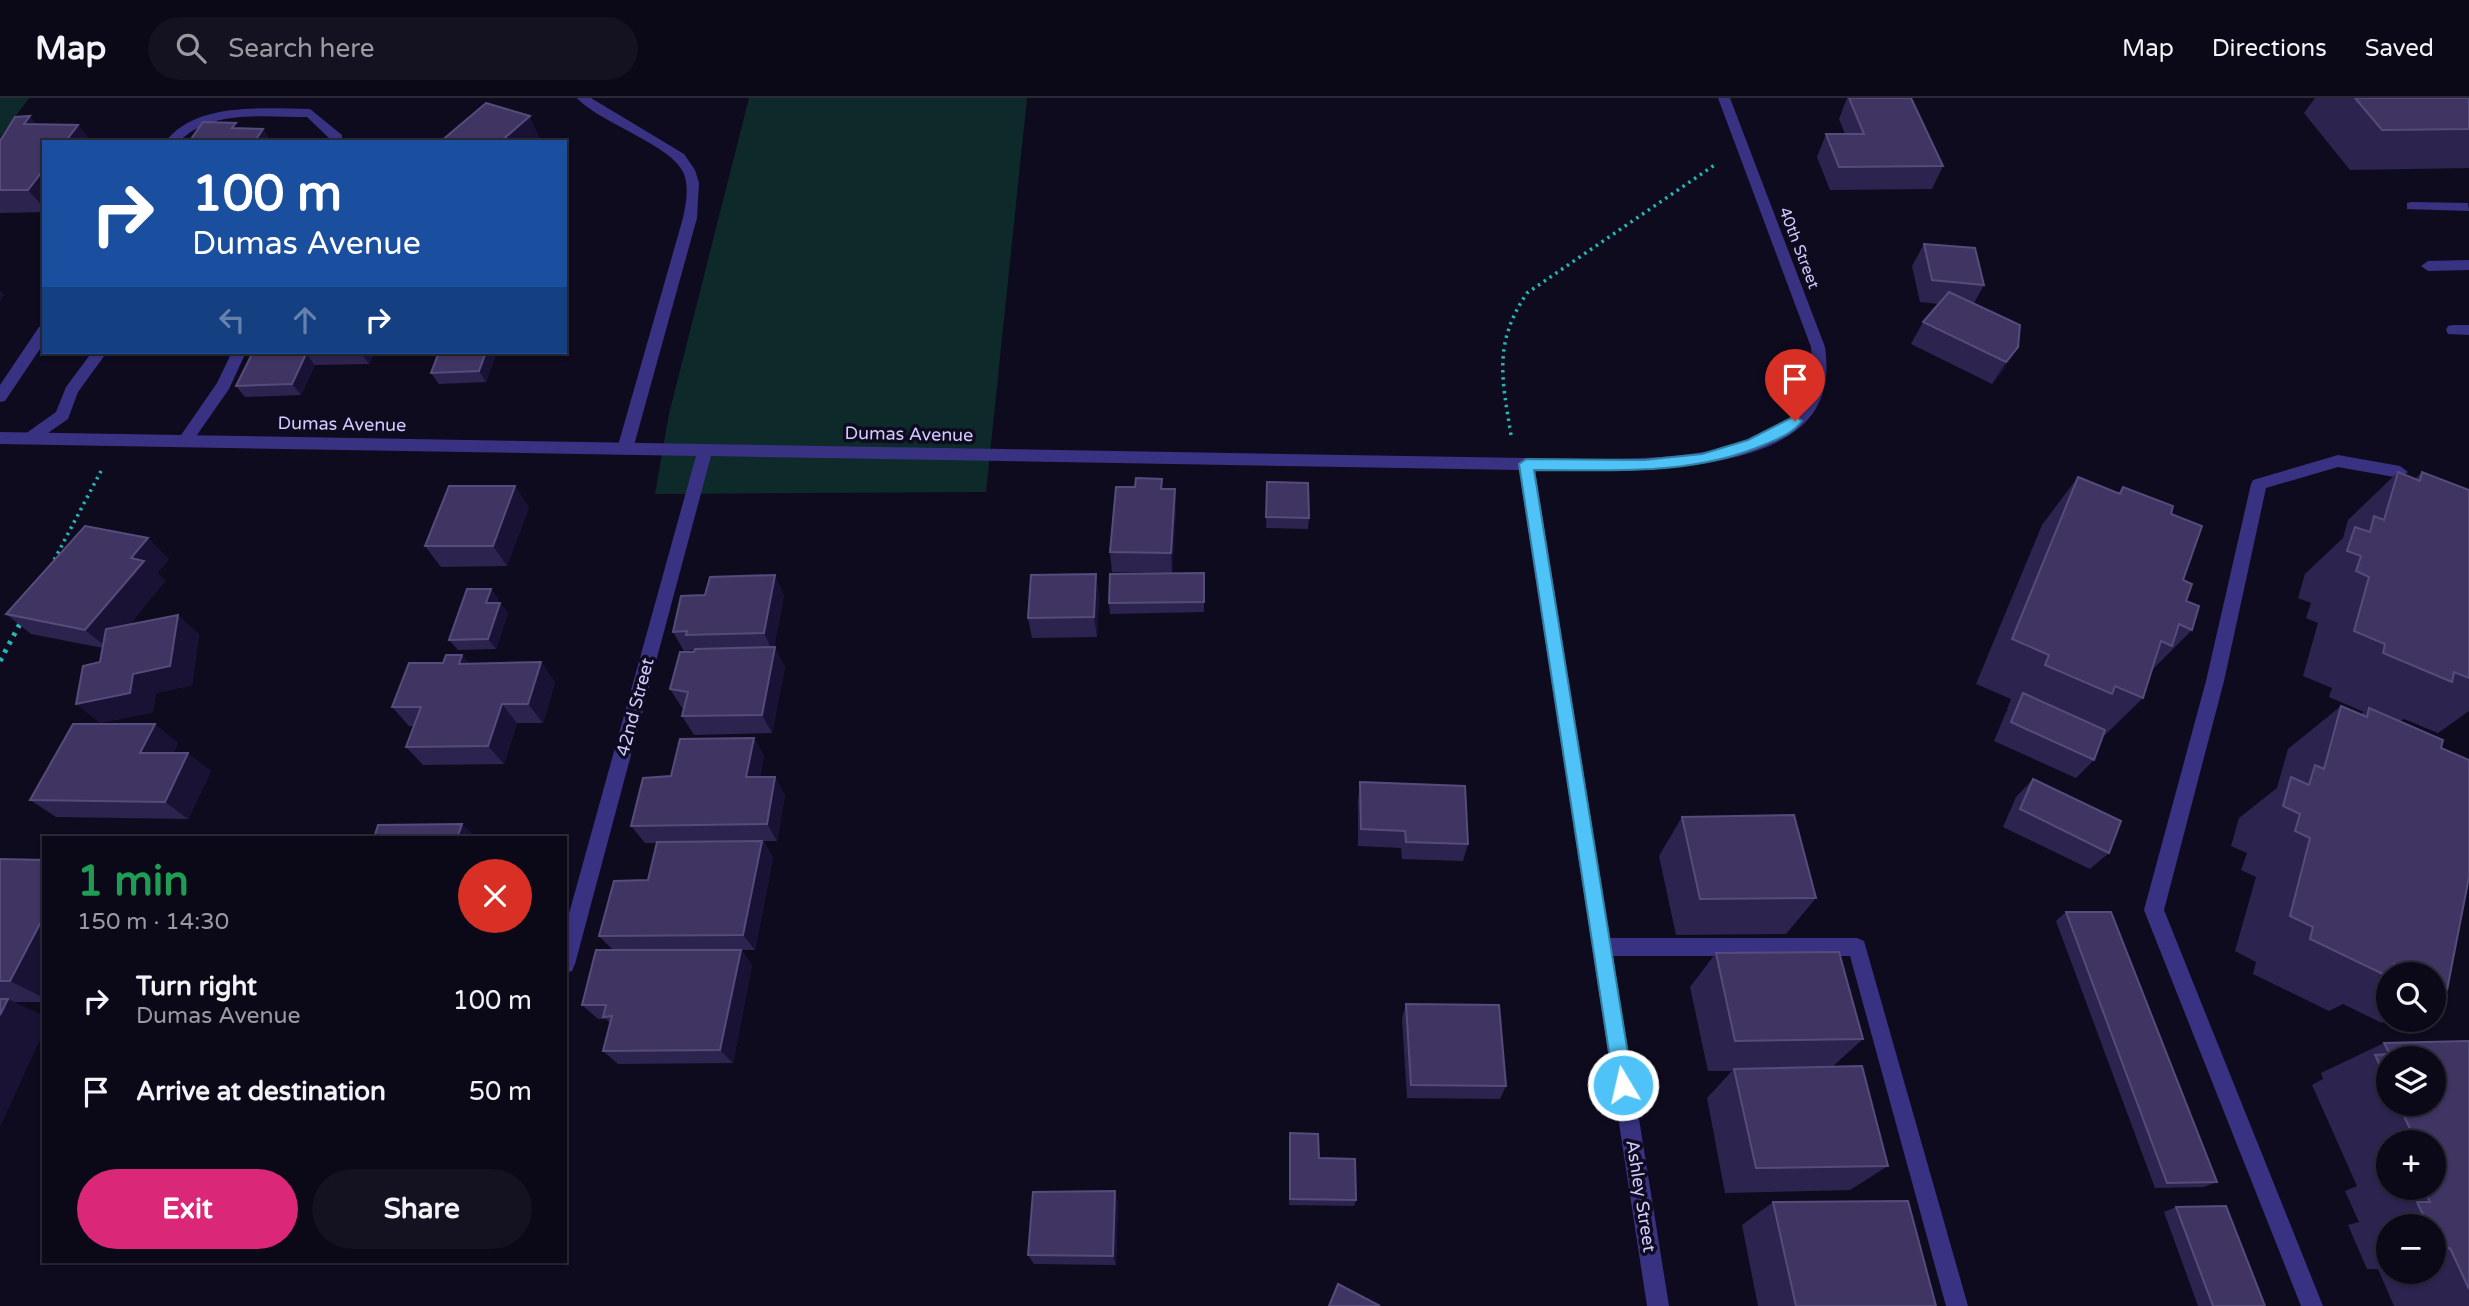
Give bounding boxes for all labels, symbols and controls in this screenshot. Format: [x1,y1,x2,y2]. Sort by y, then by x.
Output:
search box [148,17,638,80]
text: Map [35,29,106,68]
icon: search [172,29,210,67]
text: Search here [228,33,374,64]
text: Map [2122,34,2174,63]
text: Directions [2212,34,2327,63]
text: Saved [2365,34,2434,63]
text: 100 m [192,165,342,224]
icon: right [77,168,168,259]
street label: 40th Street [1774,204,1824,292]
text: Dumas Avenue [192,225,421,263]
icon: left [213,301,251,339]
icon: ahead [286,301,324,339]
icon: right [359,301,397,339]
pin [1765,349,1825,421]
icon: arrive [1776,360,1814,398]
street label: Dumas Avenue [277,412,407,436]
street label: Dumas Avenue [844,422,974,446]
street label: 42nd Street [611,655,659,759]
text: 1 min [77,856,189,907]
button: close [458,859,532,933]
text: 150 m · 14:30 [77,908,229,936]
map controls [2376,962,2446,1284]
button: search [2376,962,2446,1032]
text: Turn right [136,971,257,1002]
icon: right [77,982,115,1020]
text: 100 m [452,985,532,1016]
text: Dumas Avenue [136,1002,300,1030]
button: layers [2376,1046,2446,1116]
position arrow [1586,1048,1660,1122]
icon: arrive [77,1073,115,1111]
text: Arrive at destination [136,1076,386,1107]
text: 50 m [469,1076,532,1107]
button: + [2376,1130,2446,1200]
street label: Ashley Street [1621,1138,1661,1254]
button: Exit [77,1169,298,1249]
button: Share [312,1169,532,1249]
button: − [2376,1214,2446,1284]

